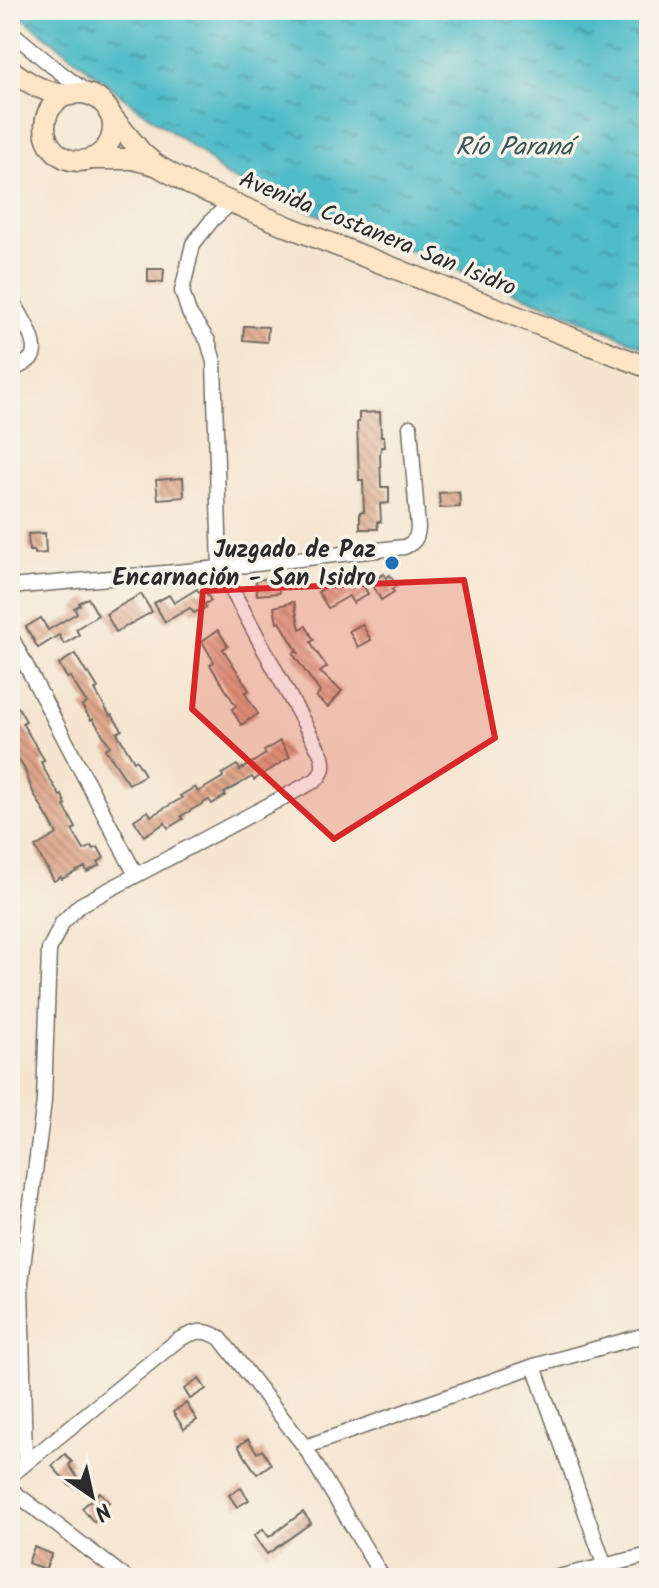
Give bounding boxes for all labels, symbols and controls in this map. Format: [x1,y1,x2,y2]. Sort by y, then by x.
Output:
water label: Río Paraná [456,127,579,169]
street label: Avenida Costanera San Isidro [233,161,522,308]
place label: Juzgado de Paz Encarnación - San Isidro [112,531,376,598]
marker: Juzgado de Paz Encarnación - San Isidro [383,554,401,572]
north arrow [52,1456,132,1536]
text: N [86,1492,117,1529]

